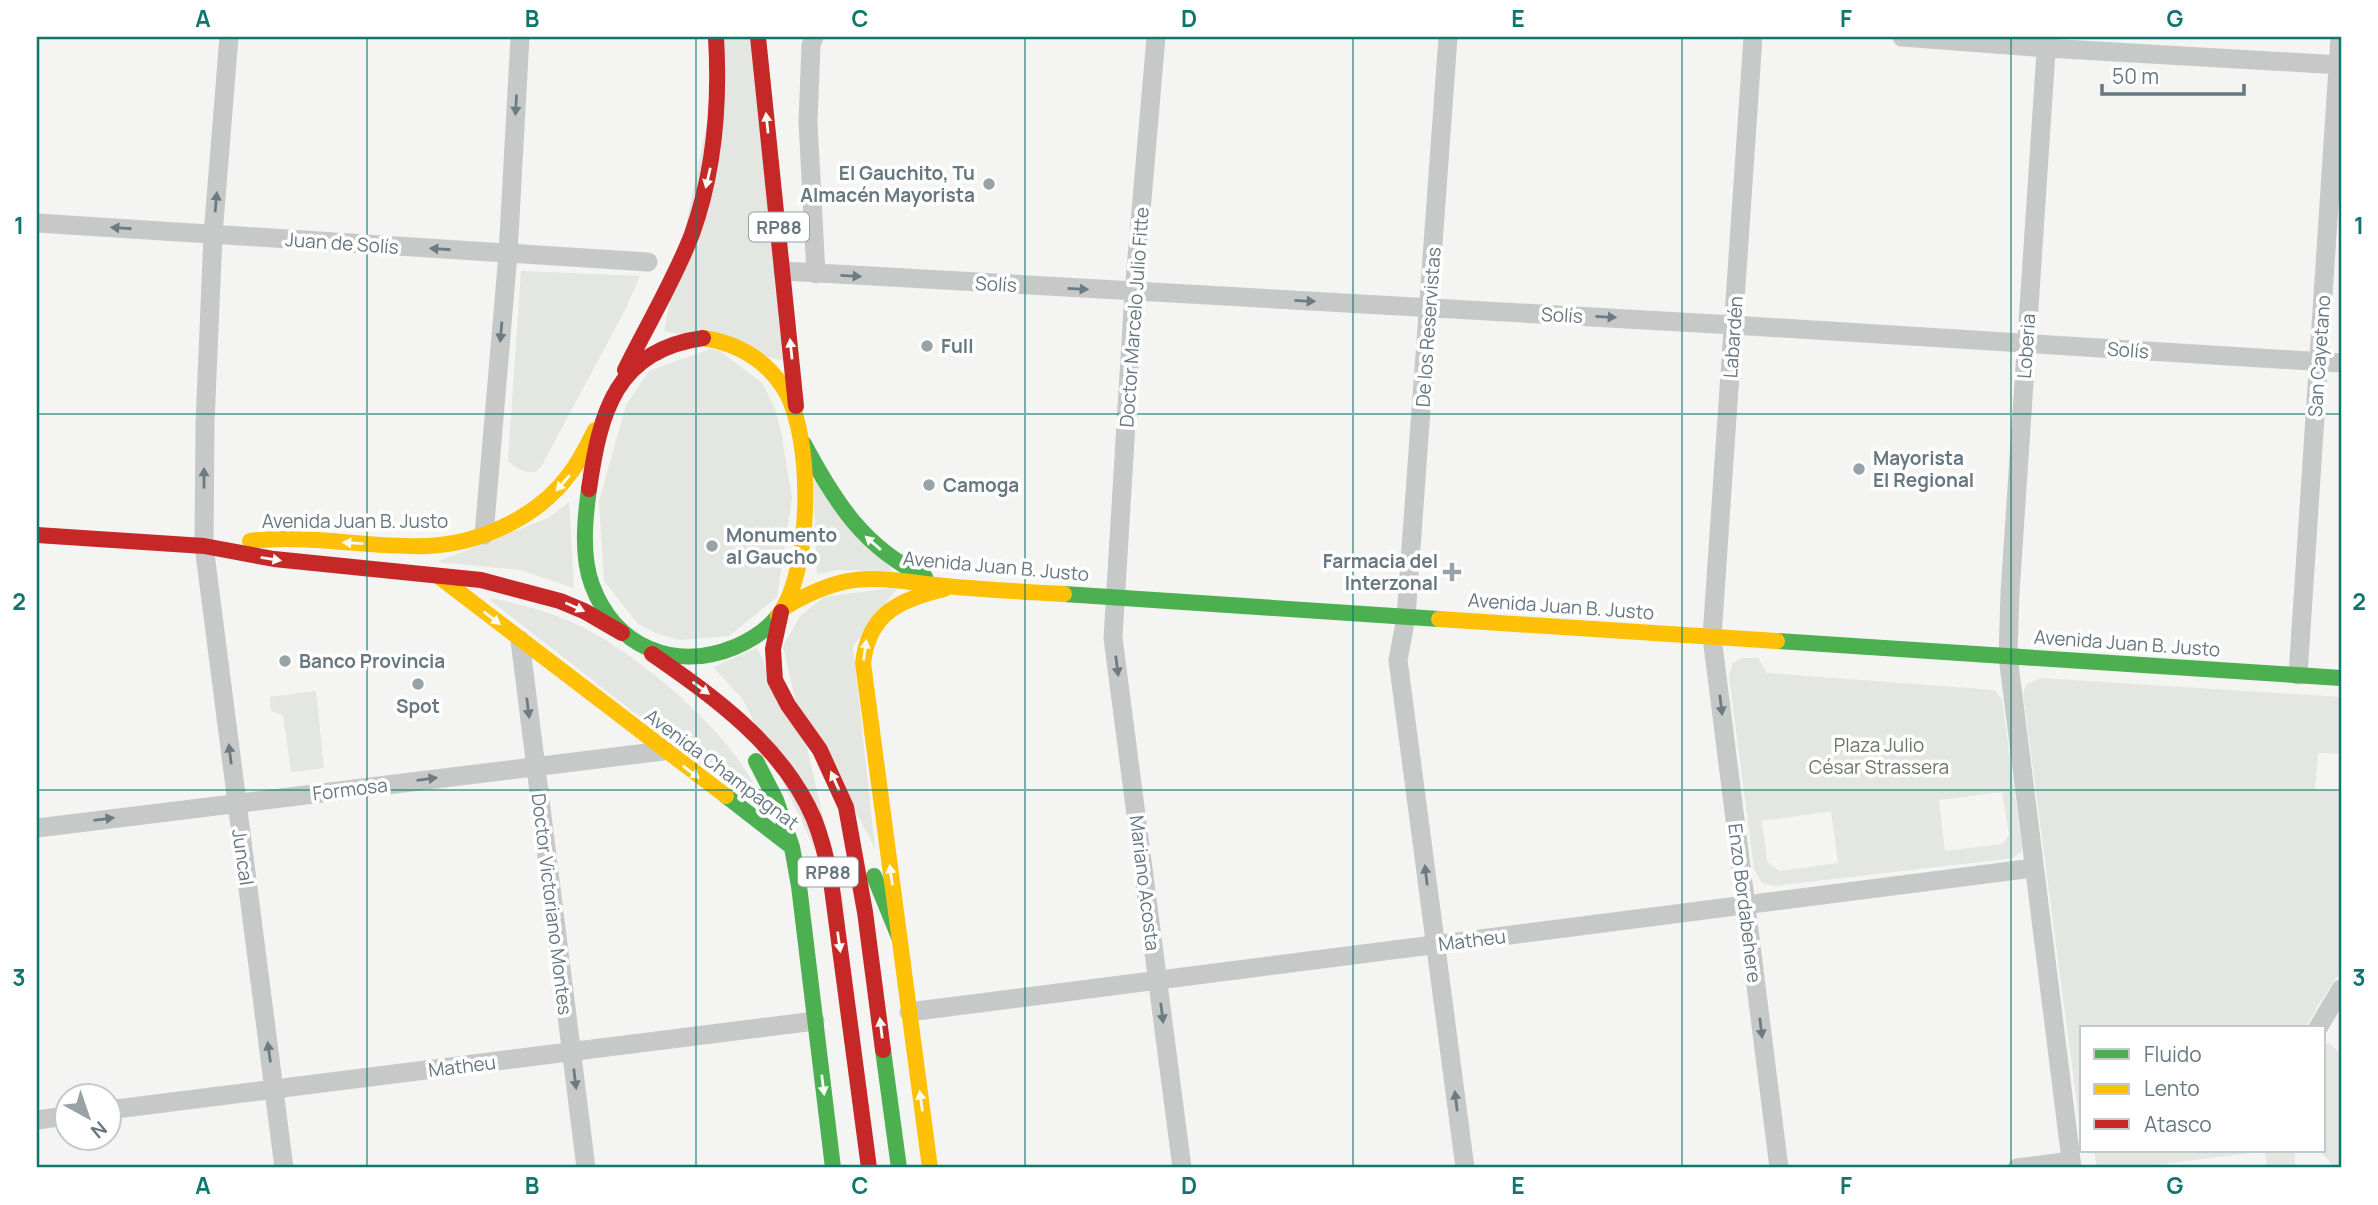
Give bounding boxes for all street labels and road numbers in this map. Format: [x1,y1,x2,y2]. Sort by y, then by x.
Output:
street label: Doctor Marcelo Julio Fitte [1113,206,1155,428]
road number: RP88 [749,212,809,242]
street label: Juan de Solís [284,226,400,260]
street label: De los Reservistas [1409,246,1447,408]
street label: Solís [974,270,1018,298]
street label: San Cayetano [2302,294,2336,418]
street label: Labardén [1717,295,1749,379]
street label: Solís [1540,301,1584,329]
street label: Loberia [2011,313,2041,379]
street label: Solís [2106,336,2150,364]
street label: Avenida Juan B. Justo [262,508,448,534]
street label: Avenida Juan B. Justo [902,545,1090,587]
street label: Avenida Juan B. Justo [1467,587,1655,625]
street label: Avenida Juan B. Justo [2033,624,2221,662]
street label: Avenida Champagnat [640,702,804,836]
street label: Formosa [311,772,389,806]
street label: Doctor Victoriano Montes [526,792,578,1016]
street label: Mariano Acosta [1124,814,1166,952]
street label: Enzo Bordabehere [1722,822,1768,984]
street label: Juncal [226,827,260,887]
road number: RP88 [798,858,858,886]
street label: Matheu [1437,923,1507,957]
street label: Matheu [427,1049,497,1083]

